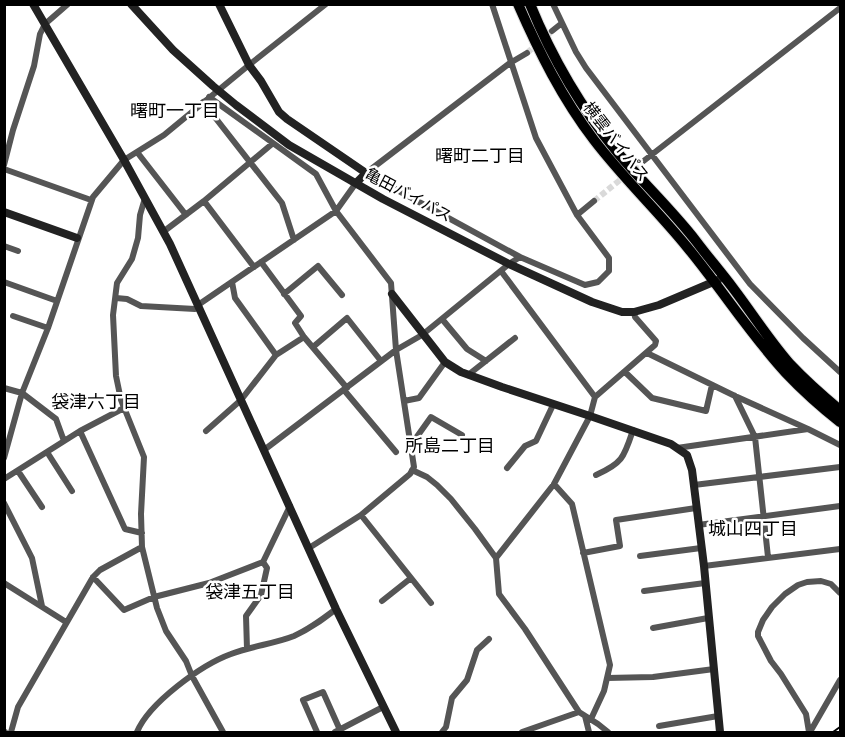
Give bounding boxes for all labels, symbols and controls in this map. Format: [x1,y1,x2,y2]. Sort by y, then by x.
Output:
street label: 横雲バイパス [580,97,654,185]
district label: 曙町一丁目 [130,99,220,121]
district label: 曙町二丁目 [435,144,525,166]
street label: 亀田バイパス [362,163,456,225]
district label: 袋津六丁目 [51,390,141,412]
district label: 所島二丁目 [405,434,495,456]
district label: 城山四丁目 [708,517,798,539]
district label: 袋津五丁目 [205,580,295,602]

